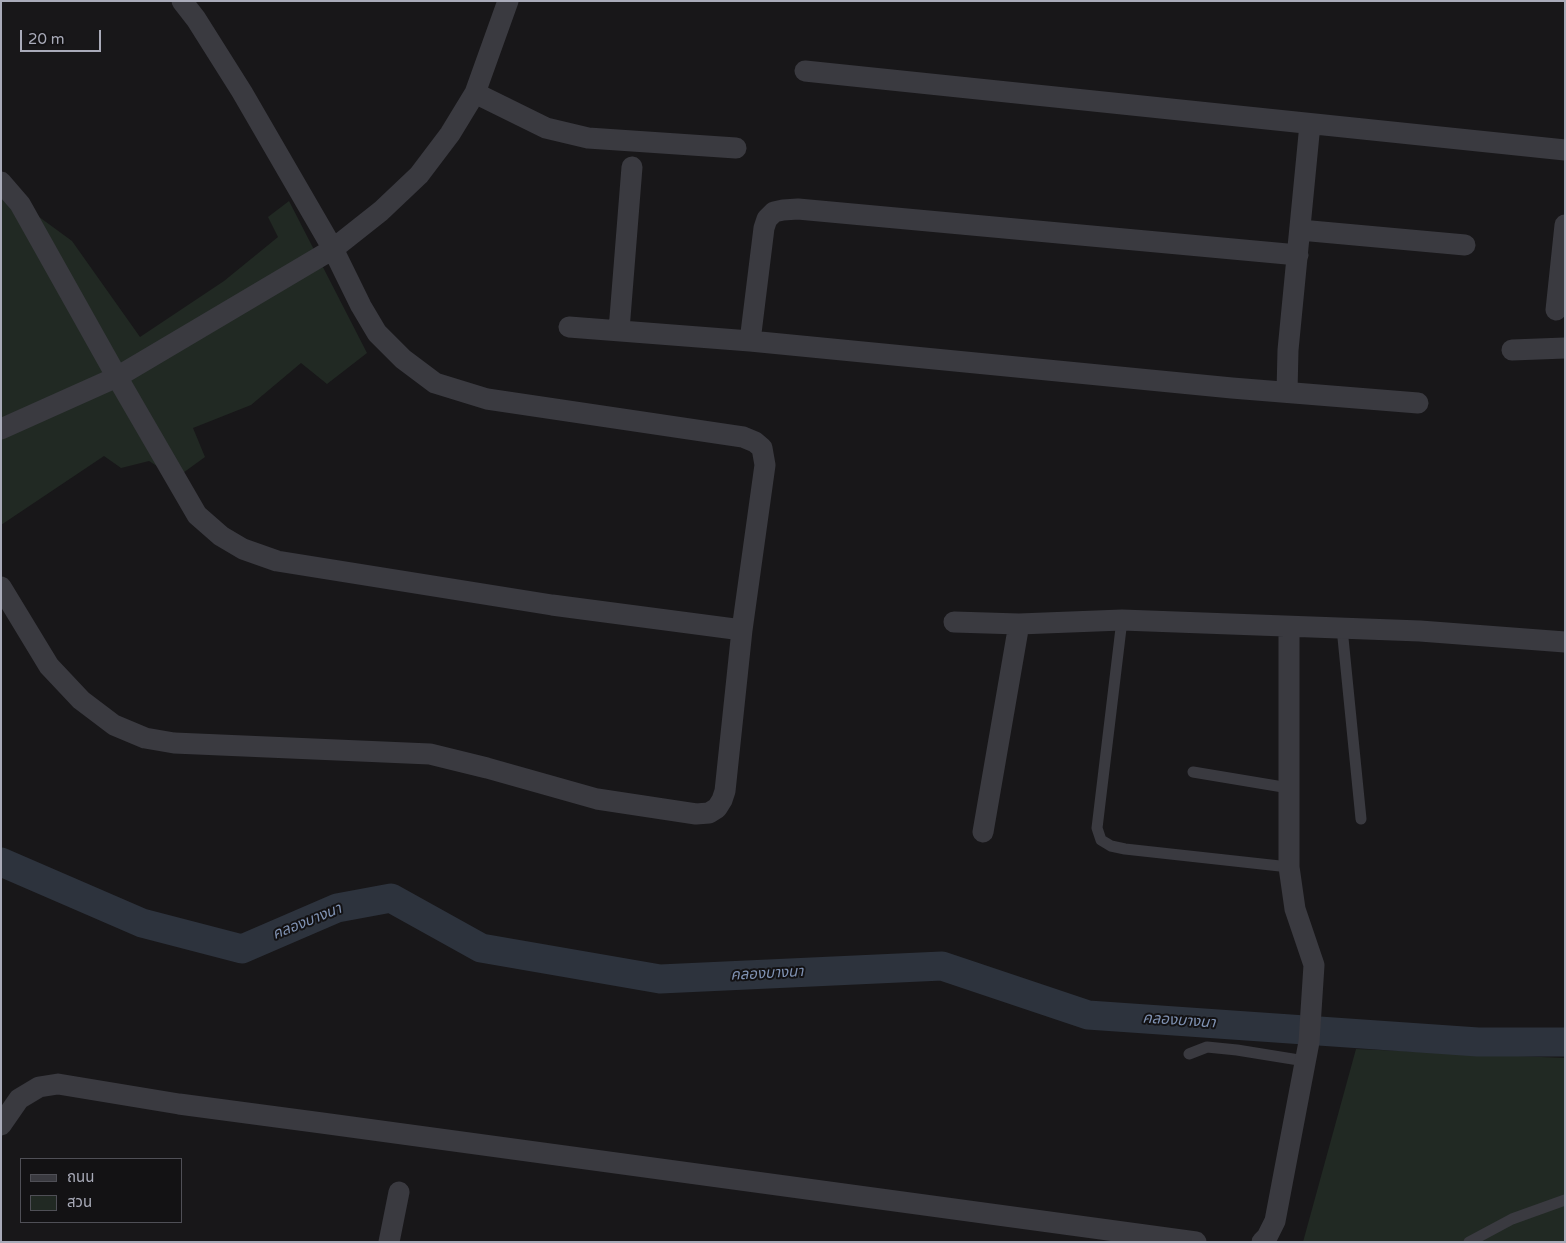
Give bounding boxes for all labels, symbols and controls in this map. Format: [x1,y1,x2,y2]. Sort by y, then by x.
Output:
scale bar [22,20,104,52]
text: 20 m [28,30,65,48]
water label: คลองบางนา [270,900,344,944]
water label: คลองบางนา [730,963,804,985]
water label: คลองบางนา [1142,1009,1216,1033]
legend [20,1158,182,1223]
text: ถนน [67,1168,94,1186]
text: สวน [67,1193,92,1211]

